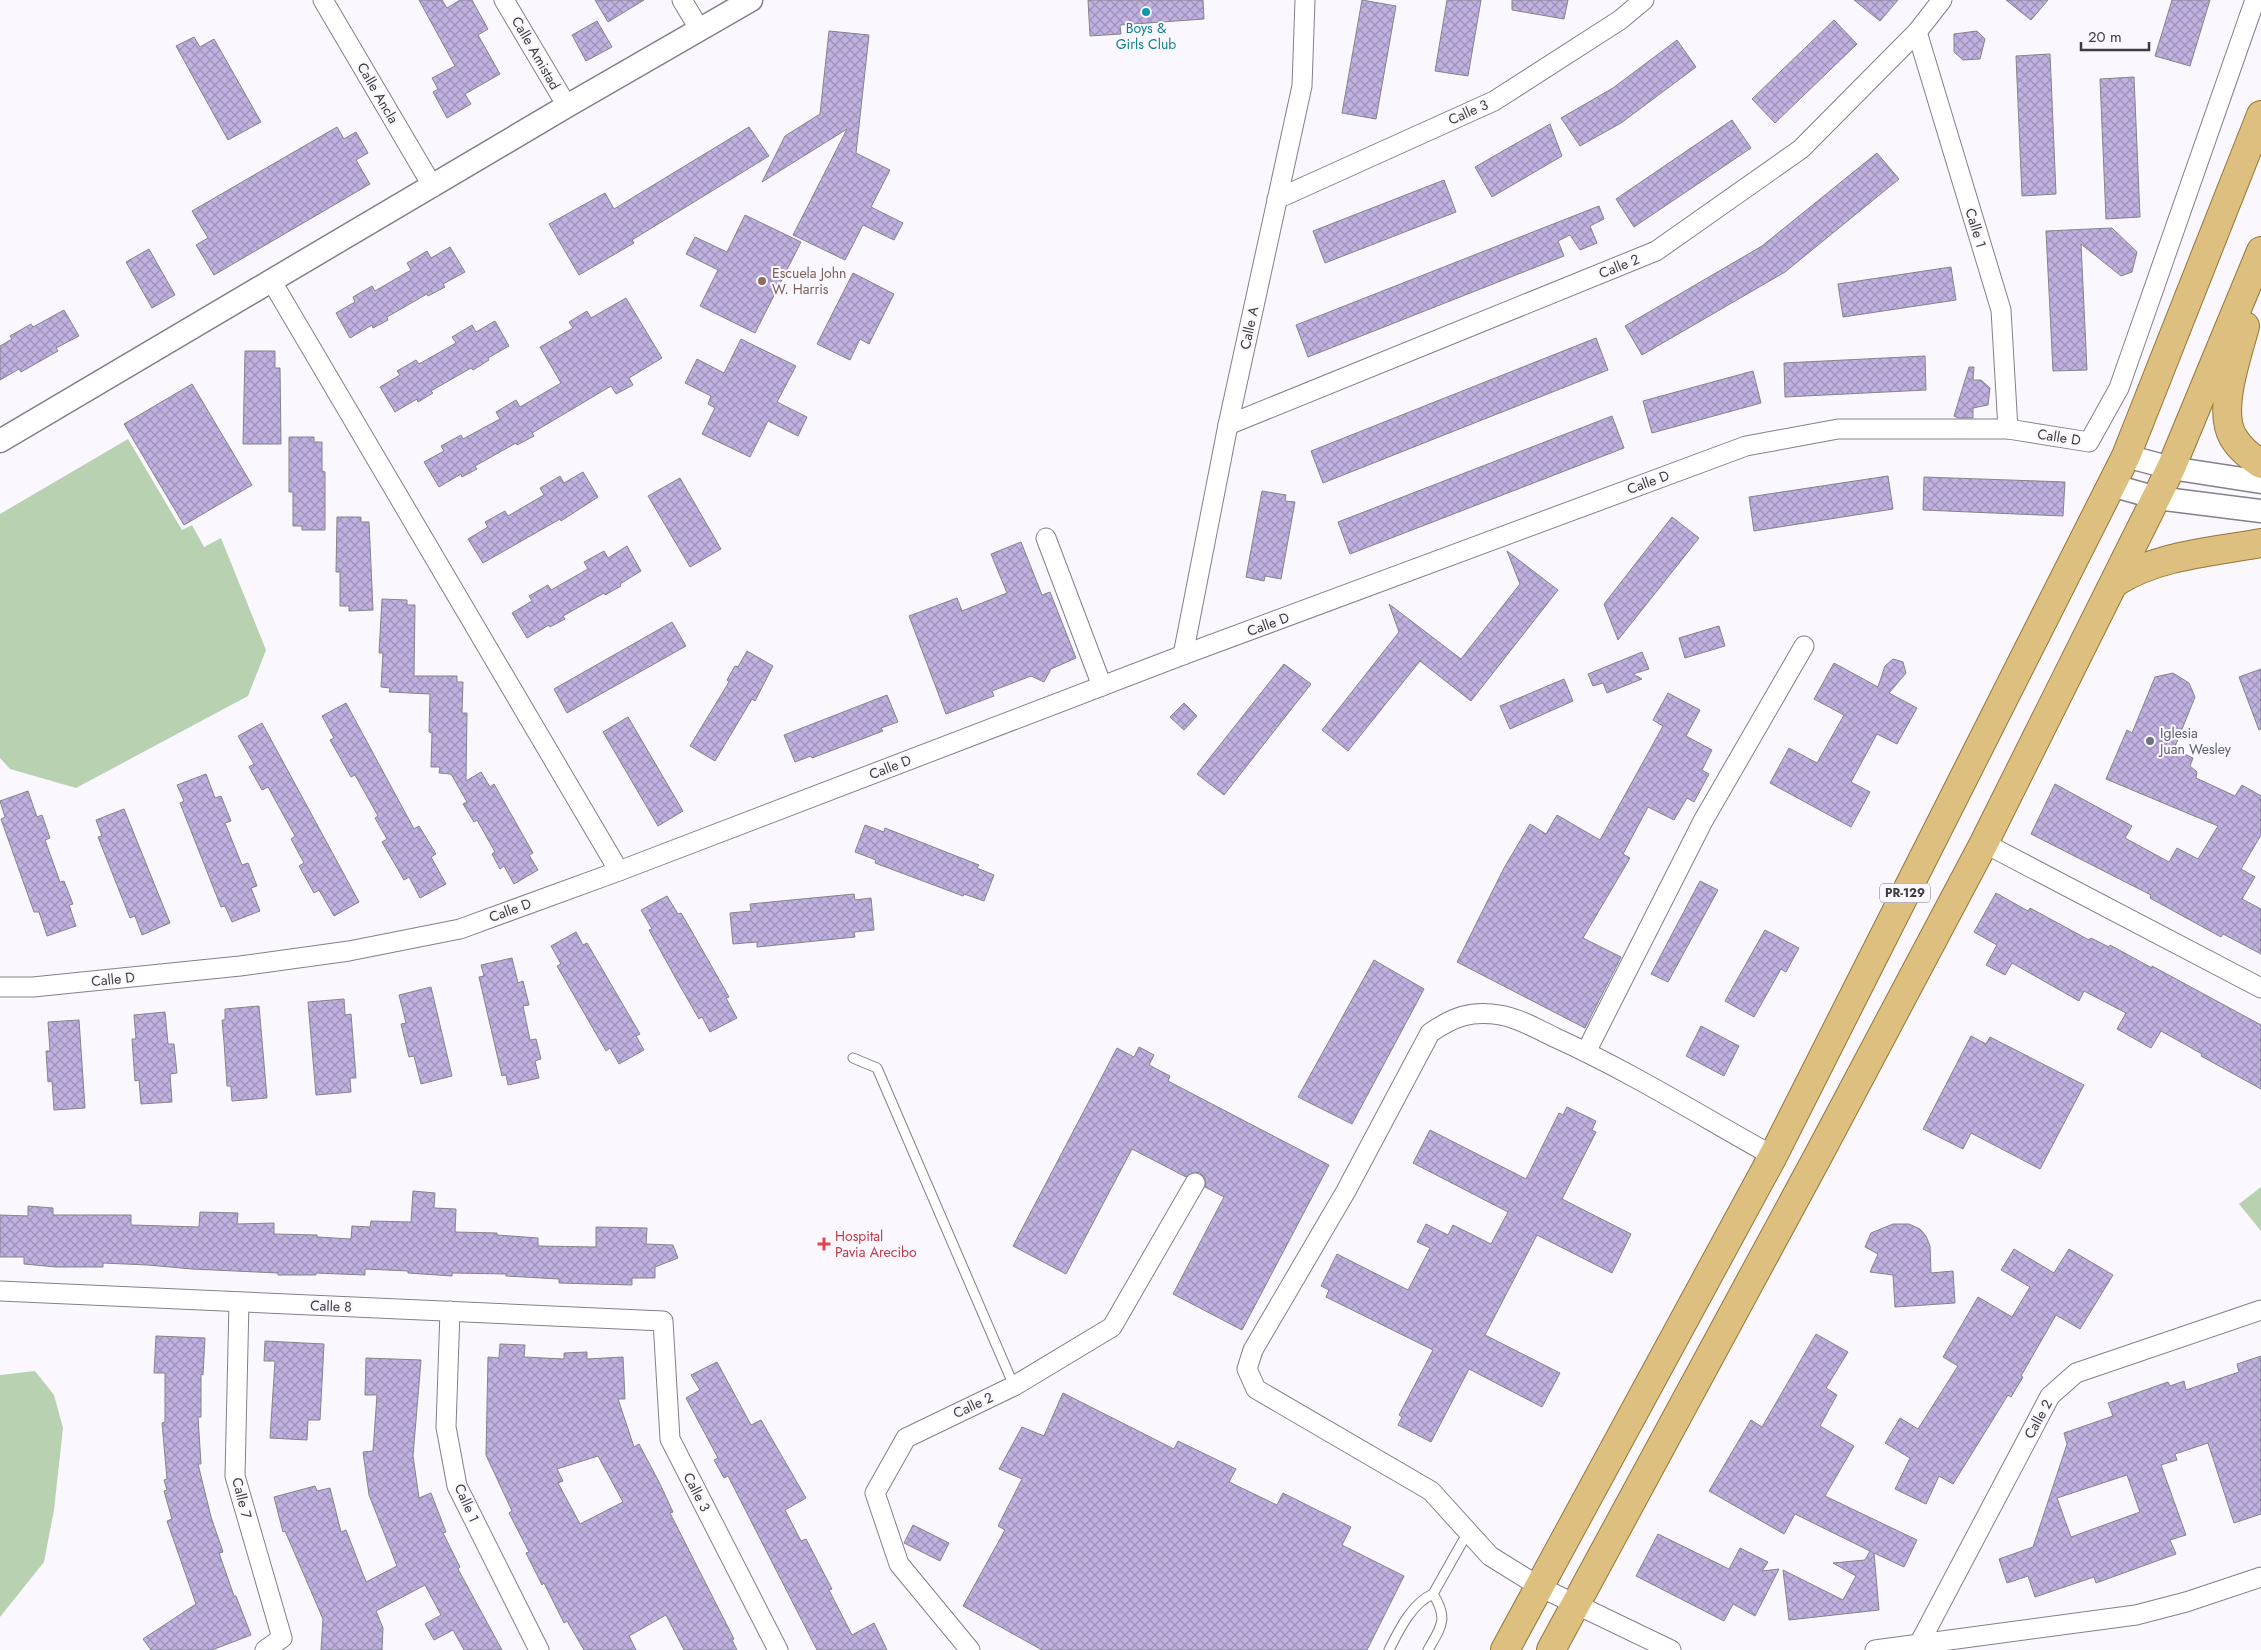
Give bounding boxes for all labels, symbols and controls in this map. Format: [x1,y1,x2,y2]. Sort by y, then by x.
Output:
marker: Boys & Girls Club [1140,6,1152,18]
street label: Calle Amistad [507,13,565,93]
place label: Boys & Girls Club [1116,18,1176,54]
scale bar [2081,20,2148,52]
text: 20 m [2088,26,2122,48]
street label: Calle Ancla [352,59,404,127]
street label: Calle 3 [1445,94,1491,130]
street label: Calle 1 [1961,206,1991,250]
street label: Calle 2 [1596,249,1642,283]
place label: Escuela John W. Harris [772,263,846,299]
marker: Escuela John W. Harris [756,275,768,287]
street label: Calle A [1235,304,1263,351]
street label: Calle D [2036,424,2082,450]
street label: Calle D [1624,465,1672,499]
street label: Calle D [1244,607,1292,641]
place label: Iglesia Juan Wesley [2158,723,2232,759]
marker: Iglesia Juan Wesley [2144,735,2156,747]
street label: Calle D [866,750,914,784]
road number: PR-129 [1880,884,1930,902]
street label: Calle D [486,893,534,927]
street label: Calle D [90,967,136,991]
place label: Hospital Pavia Arecibo [835,1226,917,1262]
marker: Hospital Pavia Arecibo [817,1237,831,1251]
street label: Calle 8 [310,1295,352,1317]
street label: Calle 2 [950,1387,996,1423]
street label: Calle 2 [2019,1396,2057,1442]
street label: Calle 3 [679,1469,716,1515]
street label: Calle 7 [227,1475,257,1521]
street label: Calle 1 [450,1480,484,1526]

